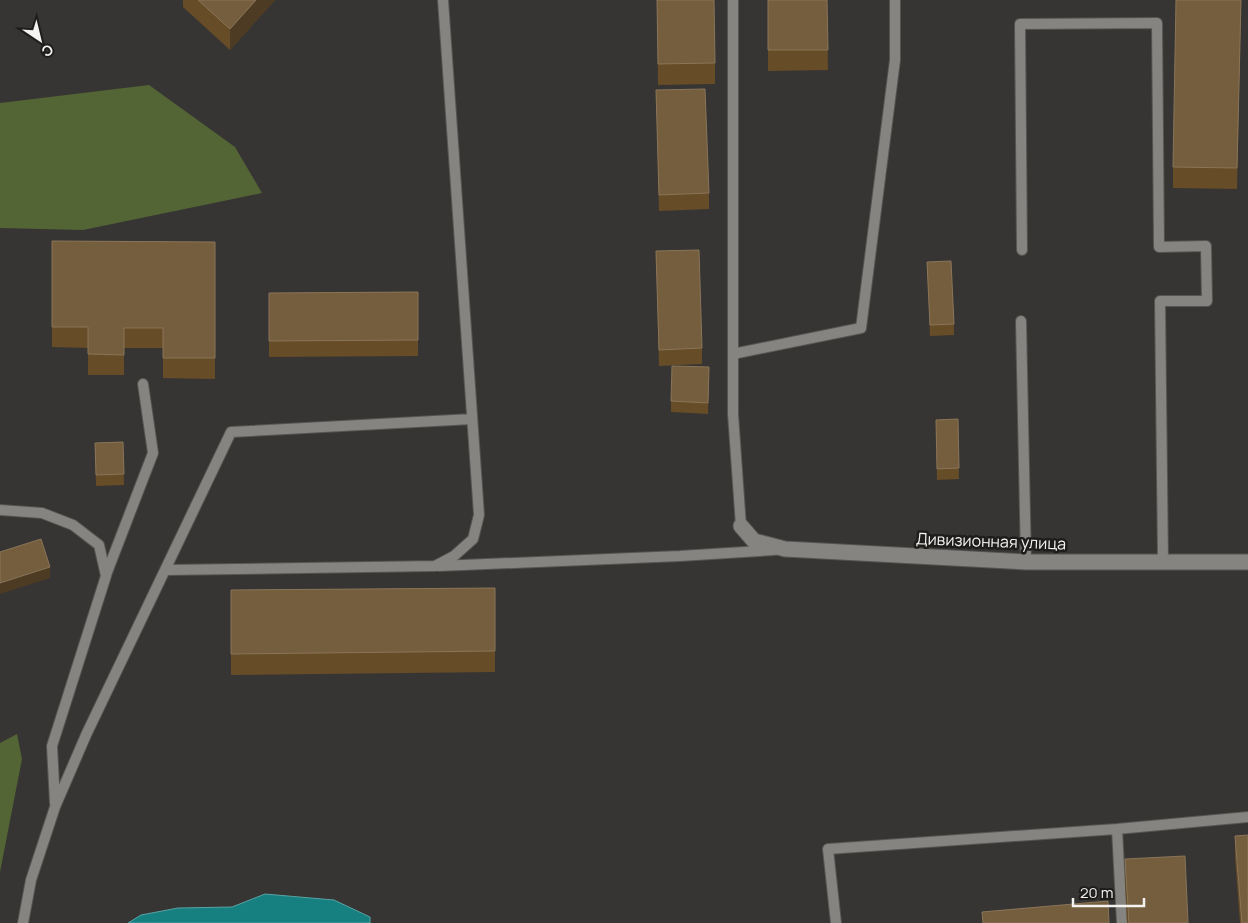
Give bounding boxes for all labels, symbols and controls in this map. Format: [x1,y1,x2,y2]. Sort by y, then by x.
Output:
north arrow [15,15,65,65]
text: С [38,40,57,62]
street label: Дивизионная улица [916,527,1066,555]
scale bar [1073,876,1144,908]
text: 20 m [1080,882,1113,903]

